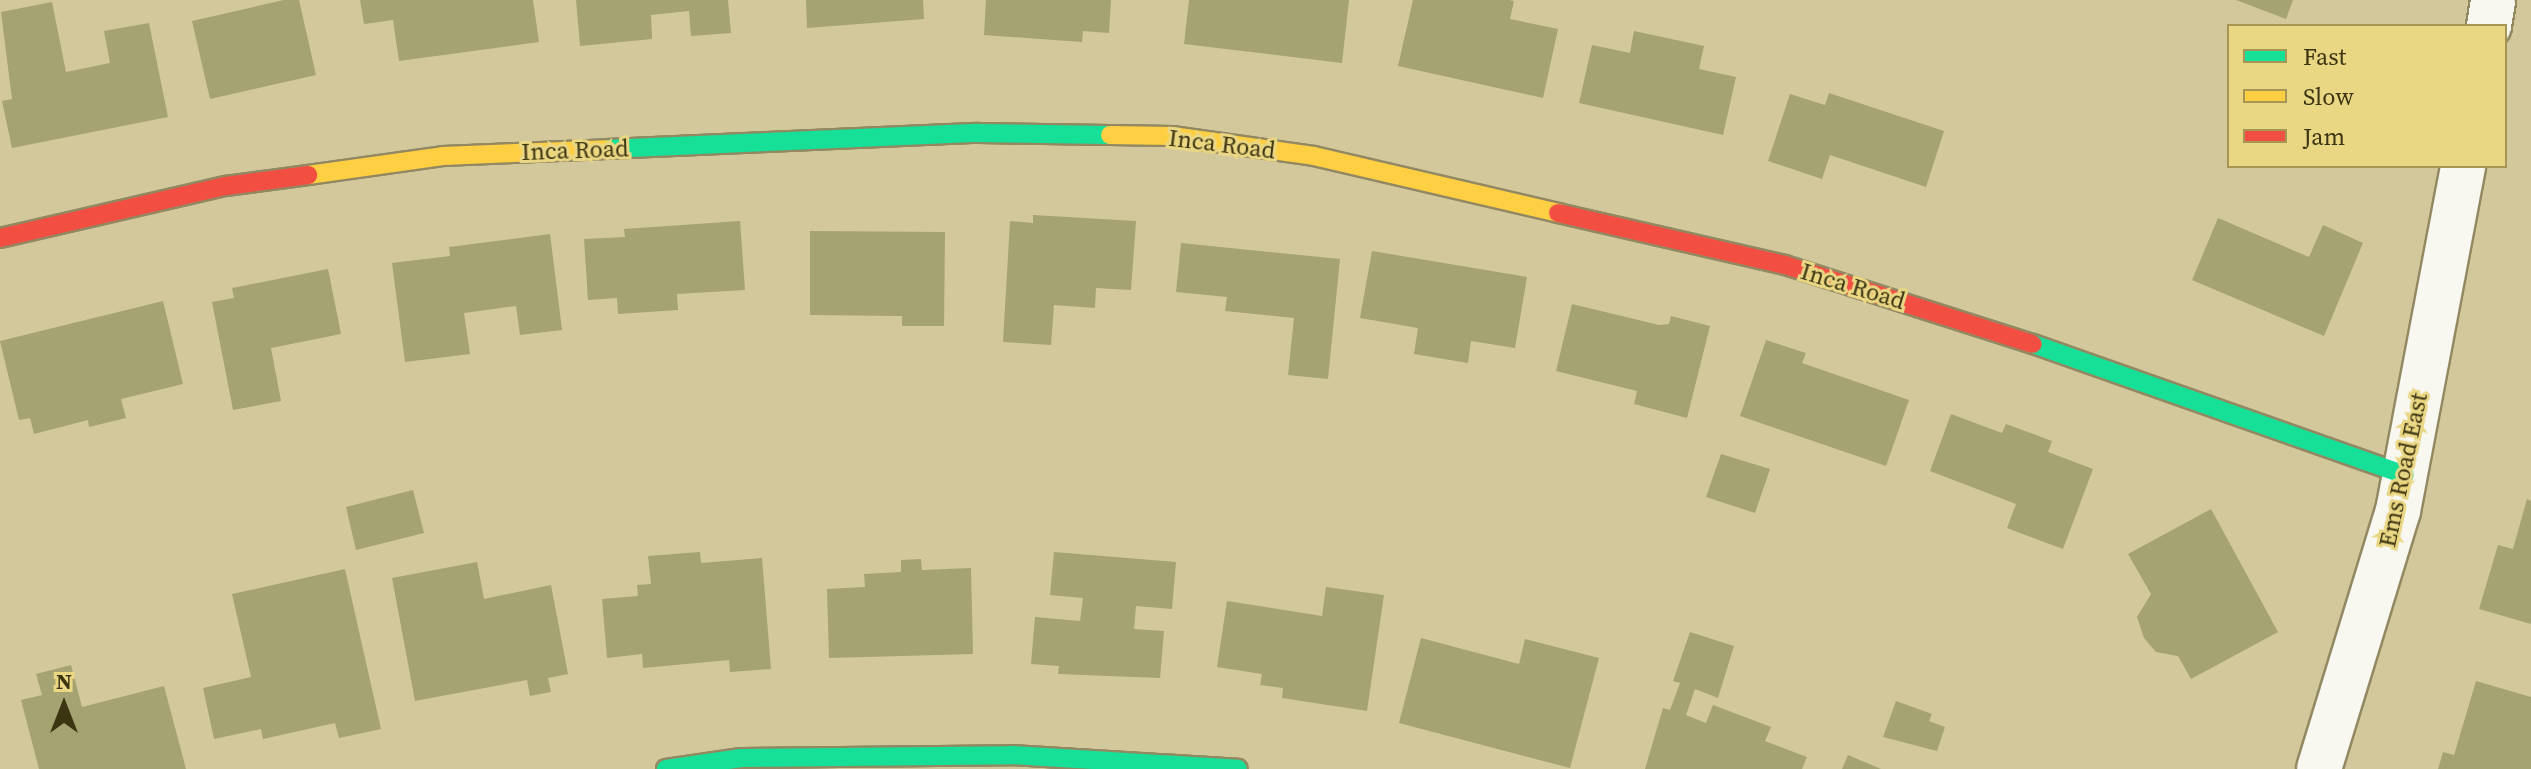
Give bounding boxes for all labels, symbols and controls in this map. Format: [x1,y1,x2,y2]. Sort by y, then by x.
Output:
legend [2227,24,2507,168]
text: Fast [2303,40,2346,73]
text: Slow [2303,80,2354,113]
text: Jam [2303,120,2345,153]
street label: Inca Road [1167,123,1277,165]
street label: Inca Road [521,134,629,166]
street label: Inca Road [1797,257,1909,315]
street label: Ems Road East [2373,390,2433,550]
north arrow [24,665,104,745]
text: N [56,666,72,696]

